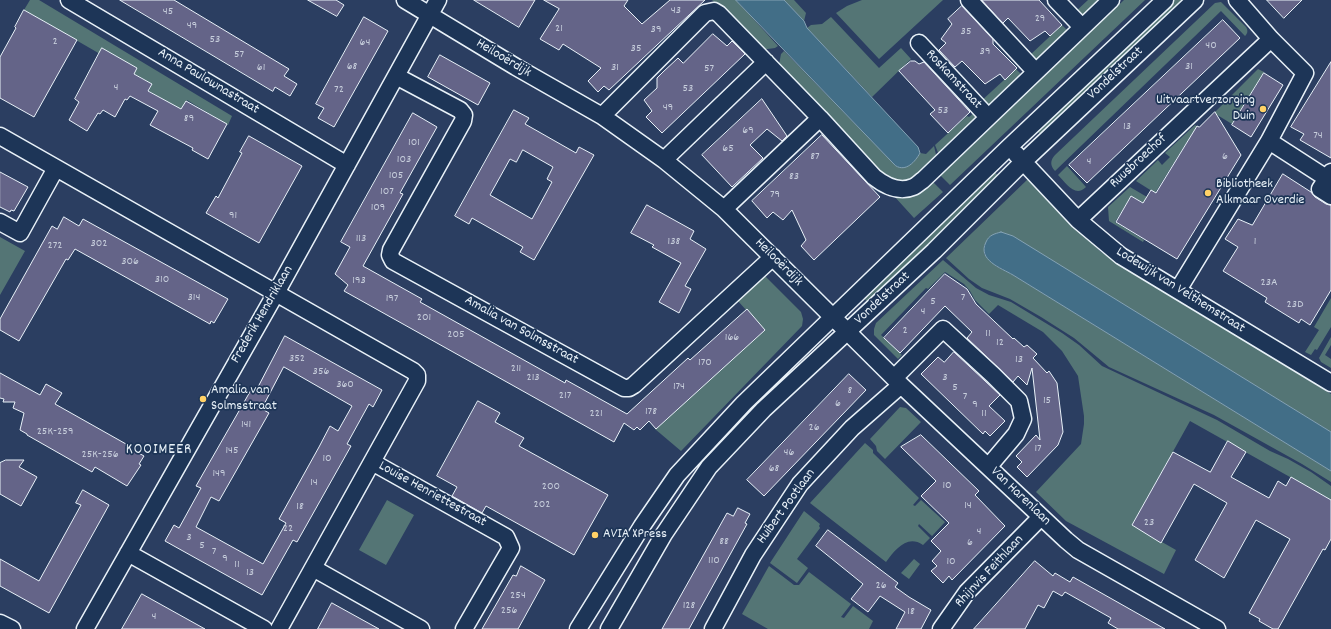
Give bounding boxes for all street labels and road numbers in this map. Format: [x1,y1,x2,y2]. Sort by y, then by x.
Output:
street label: Heilooërdijk [472,36,534,82]
street label: Vondelstraat [1085,44,1147,104]
street label: Anna Paulownastraat [154,45,262,119]
street label: Roskamstraat [921,47,985,113]
street label: Ruusbroechof [1107,131,1171,193]
street label: Heilooërdijk [750,235,806,291]
street label: Lodewijk van Velthemstraat [1112,244,1248,338]
street label: Frederik Hendriklaan [228,263,298,367]
street label: Vondelstraat [852,269,914,329]
street label: Amalia van Solmsstraat [461,293,581,369]
street label: Louise Henriettestraat [375,458,489,532]
street label: Van Harenlaan [986,464,1054,530]
street label: Huibert Pootlaan [754,466,820,548]
street label: Rhijnvis Feithlaan [952,532,1028,612]

